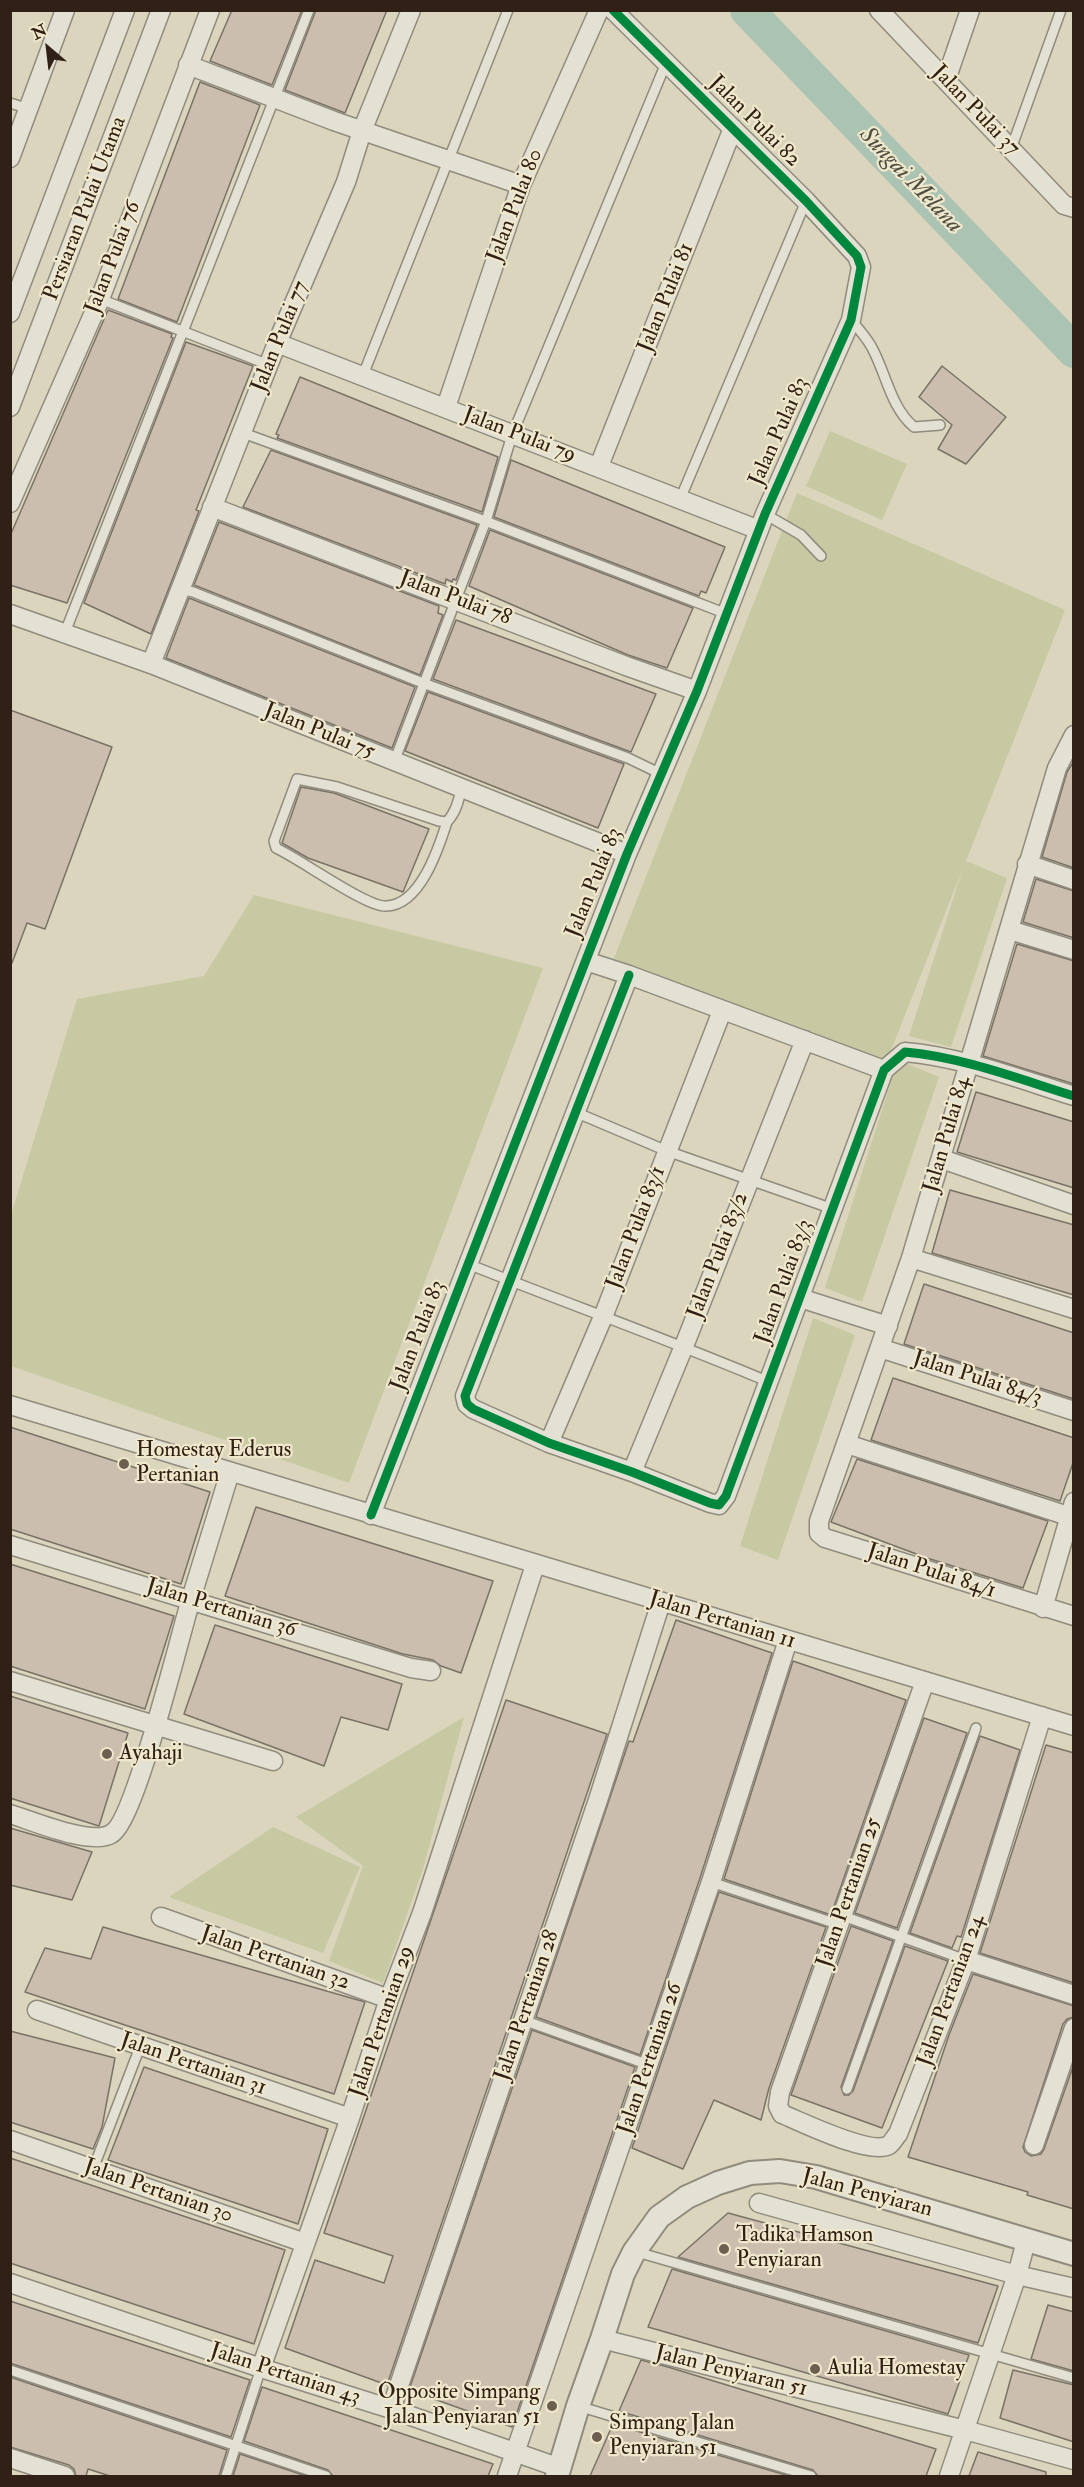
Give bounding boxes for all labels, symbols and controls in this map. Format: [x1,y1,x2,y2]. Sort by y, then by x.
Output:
north arrow [18,18,78,78]
text: N [29,20,51,44]
street label: Jalan Pulai 37 [925,60,1025,162]
street label: Jalan Pulai 82 [703,71,805,173]
street label: Persiaran Pulai Utama [39,113,133,305]
water label: Sungai Melana [852,122,968,240]
street label: Jalan Pulai 80 [482,146,550,266]
street label: Jalan Pulai 76 [80,198,148,318]
street label: Jalan Pulai 81 [633,239,701,357]
street label: Jalan Pulai 77 [247,277,315,397]
street label: Jalan Pulai 83 [744,373,816,491]
street label: Jalan Pulai 79 [459,402,579,470]
street label: Jalan Pulai 78 [395,566,515,632]
street label: Jalan Pulai 75 [260,698,378,766]
street label: Jalan Pulai 83 [561,824,629,942]
street label: Jalan Pulai 84 [919,1074,977,1196]
street label: Jalan Pulai 83/1 [601,1163,673,1293]
street label: Jalan Pulai 83/2 [683,1189,755,1323]
street label: Jalan Pulai 83/3 [750,1216,820,1348]
street label: Jalan Pulai 83 [386,1277,452,1395]
street label: Jalan Pulai 84/3 [909,1346,1045,1412]
place label: Homestay Ederus Pertanian [136,1438,291,1490]
marker: Homestay Ederus Pertanian [117,1457,131,1471]
street label: Jalan Pulai 84/1 [863,1539,999,1605]
street label: Jalan Pertanian 36 [143,1574,299,1644]
street label: Jalan Pertanian 11 [646,1586,798,1656]
place label: Ayahaji [119,1741,183,1767]
marker: Ayahaji [100,1747,114,1761]
street label: Jalan Pertanian 25 [812,1814,888,1972]
street label: Jalan Pertanian 24 [912,1912,992,2070]
street label: Jalan Pertanian 32 [197,1921,353,1997]
street label: Jalan Pertanian 28 [490,1927,566,2085]
street label: Jalan Pertanian 29 [345,1943,421,2101]
street label: Jalan Pertanian 26 [613,1980,689,2138]
street label: Jalan Pertanian 31 [117,2028,269,2102]
street label: Jalan Pertanian 30 [80,2154,236,2230]
street label: Jalan Penyiaran [799,2164,935,2224]
place label: Tadika Hamson Penyiaran [736,2223,873,2274]
marker: Tadika Hamson Penyiaran [717,2242,731,2256]
street label: Jalan Pertanian 43 [206,2338,364,2412]
street label: Jalan Penyiaran 51 [652,2340,810,2404]
place label: Aulia Homestay [827,2356,965,2382]
marker: Aulia Homestay [808,2362,822,2376]
place label: Opposite Simpang Jalan Penyiaran 51 [378,2380,540,2432]
marker: Opposite Simpang Jalan Penyiaran 51 [545,2399,559,2413]
place label: Simpang Jalan Penyiaran 51 [609,2411,734,2462]
marker: Simpang Jalan Penyiaran 51 [590,2430,604,2444]

